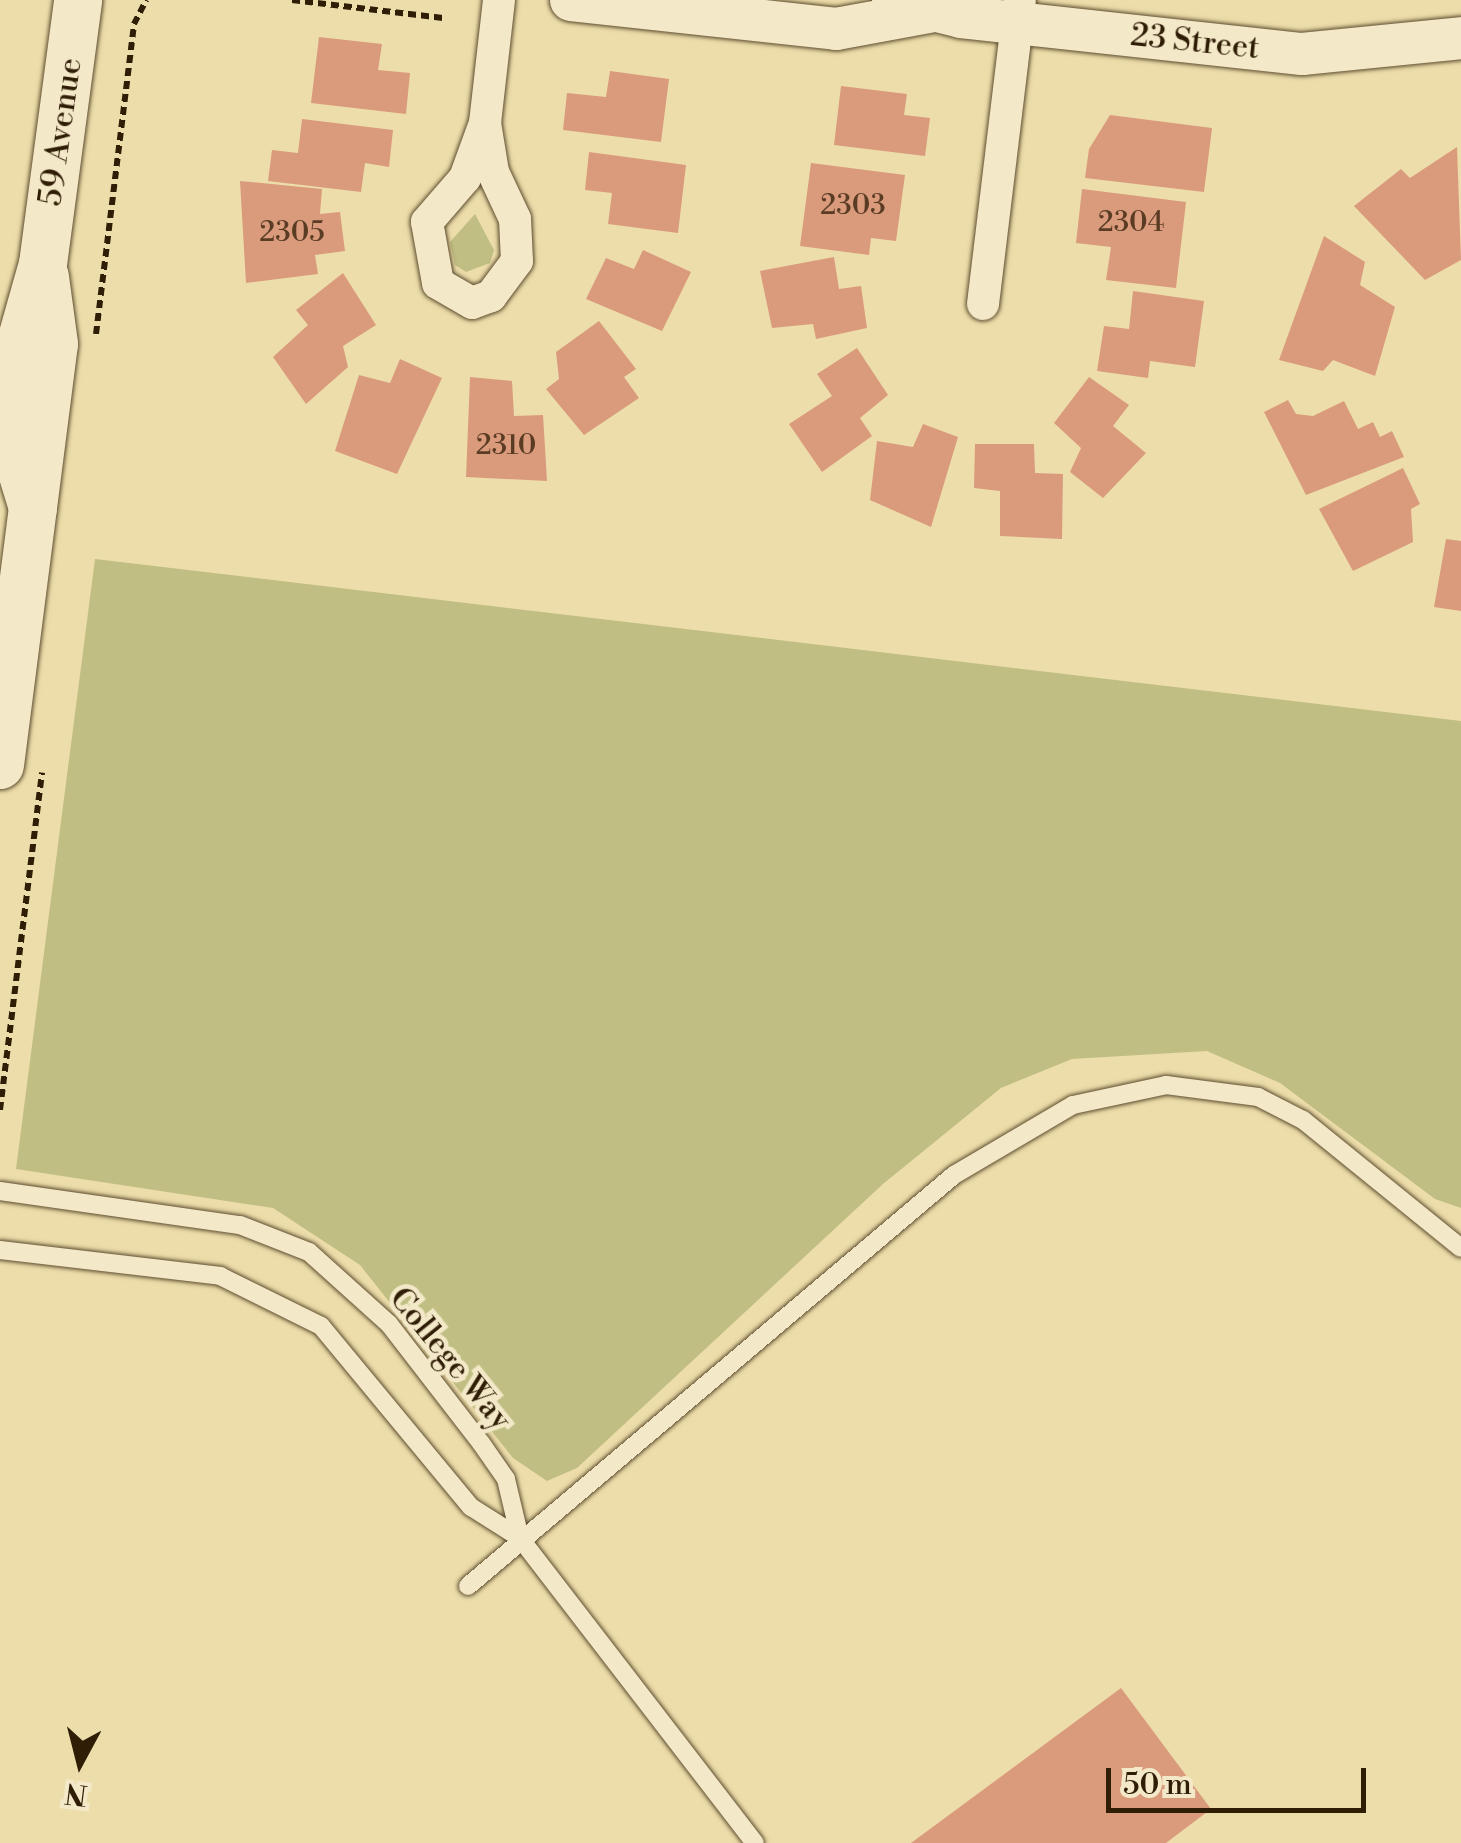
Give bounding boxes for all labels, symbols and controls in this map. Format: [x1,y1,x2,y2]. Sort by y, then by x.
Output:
street label: 23 Street [1129,16,1261,68]
street label: 59 Avenue [32,56,90,208]
house number: 2303 [820,189,886,223]
house number: 2304 [1098,206,1164,240]
house number: 2305 [259,216,325,250]
house number: 2310 [476,429,536,463]
street label: College Way [381,1280,519,1438]
north arrow [30,1713,130,1813]
scale bar [1111,1748,1371,1810]
text: 50 m [1123,1766,1192,1804]
text: N [63,1775,89,1812]

